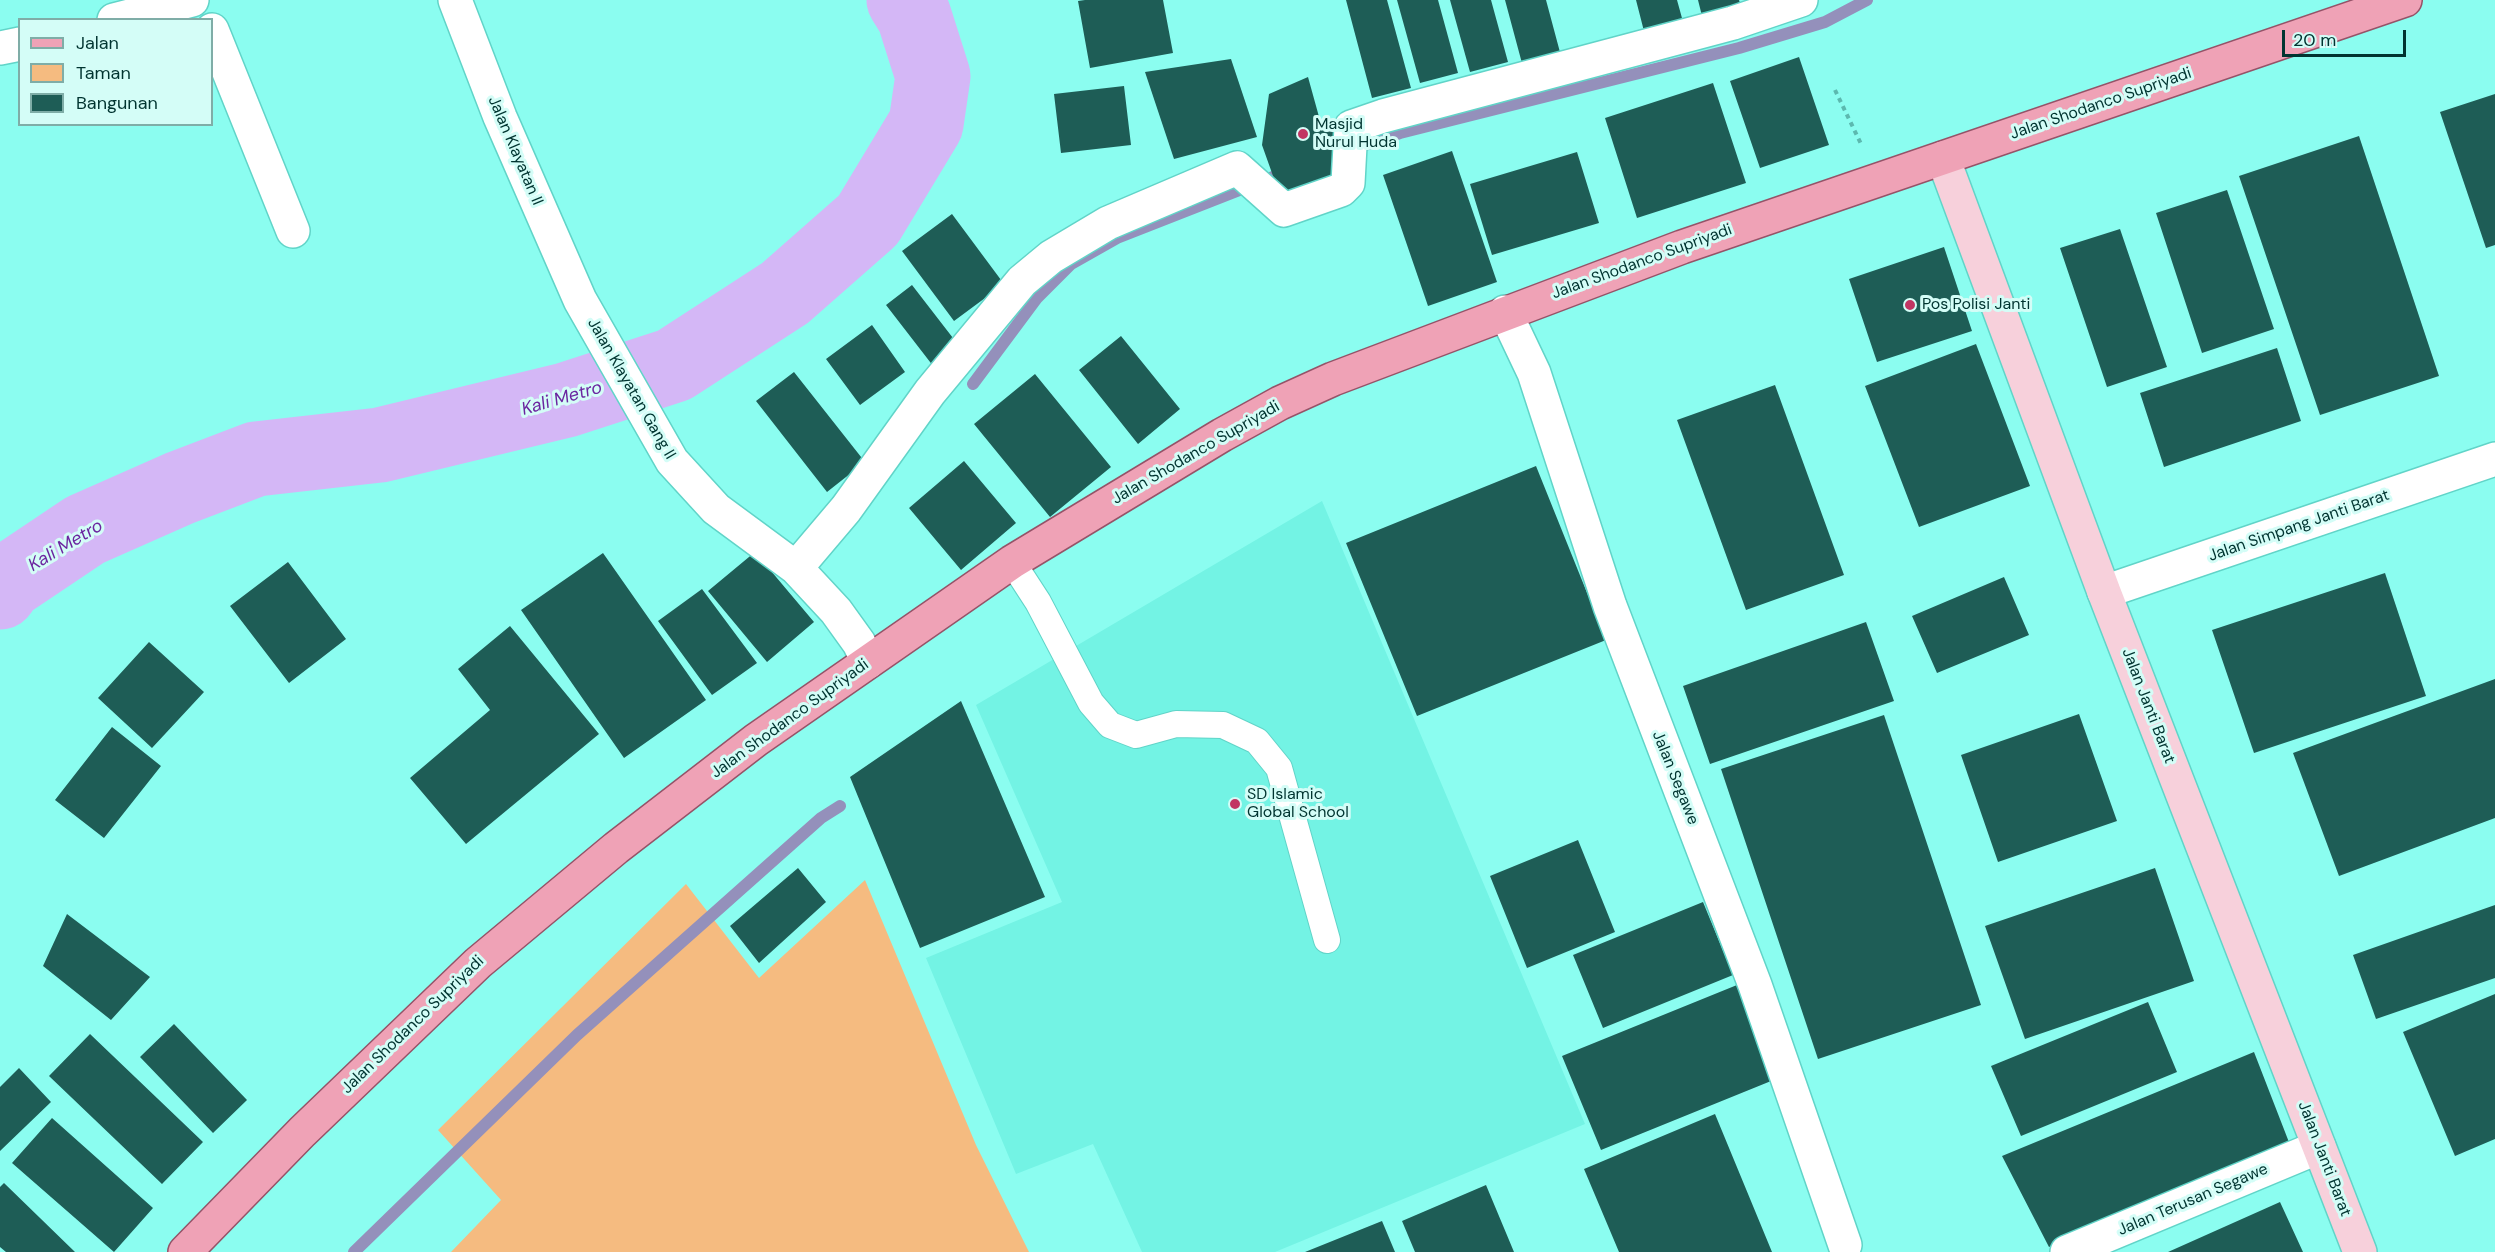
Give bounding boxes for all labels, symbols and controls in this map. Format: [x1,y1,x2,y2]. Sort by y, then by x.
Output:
legend [18,18,213,126]
scale bar [2285,18,2410,56]
text: 20 m [2293,28,2336,52]
text: Jalan [76,31,119,55]
text: Taman [76,61,131,85]
street label: Jalan Shodanco Supriyadi [2008,64,2194,144]
text: Bangunan [76,91,158,115]
street label: Jalan Klayatan II [483,94,547,208]
place label: Masjid Nurul Huda [1315,115,1397,153]
marker: Masjid Nurul Huda [1296,127,1310,141]
street label: Jalan Shodanco Supriyadi [1549,220,1735,304]
place label: Pos Polisi Janti [1922,295,2030,315]
marker: Pos Polisi Janti [1903,298,1917,312]
street label: Jalan Klayatan Gang II [583,315,679,463]
water label: Kali Metro [519,377,605,421]
street label: Jalan Shodanco Supriyadi [1109,397,1283,509]
street label: Jalan Simpang Janti Barat [2206,486,2392,566]
water label: Kali Metro [25,515,107,577]
street label: Jalan Janti Barat [2117,646,2179,766]
street label: Jalan Shodanco Supriyadi [707,655,873,783]
street label: Jalan Segawe [1648,728,1702,828]
place label: SD Islamic Global School [1247,785,1349,823]
marker: SD Islamic Global School [1228,797,1242,811]
street label: Jalan Shodanco Supriyadi [338,952,488,1098]
street label: Jalan Janti Barat [2293,1099,2355,1219]
street label: Jalan Terusan Segawe [2115,1160,2271,1240]

